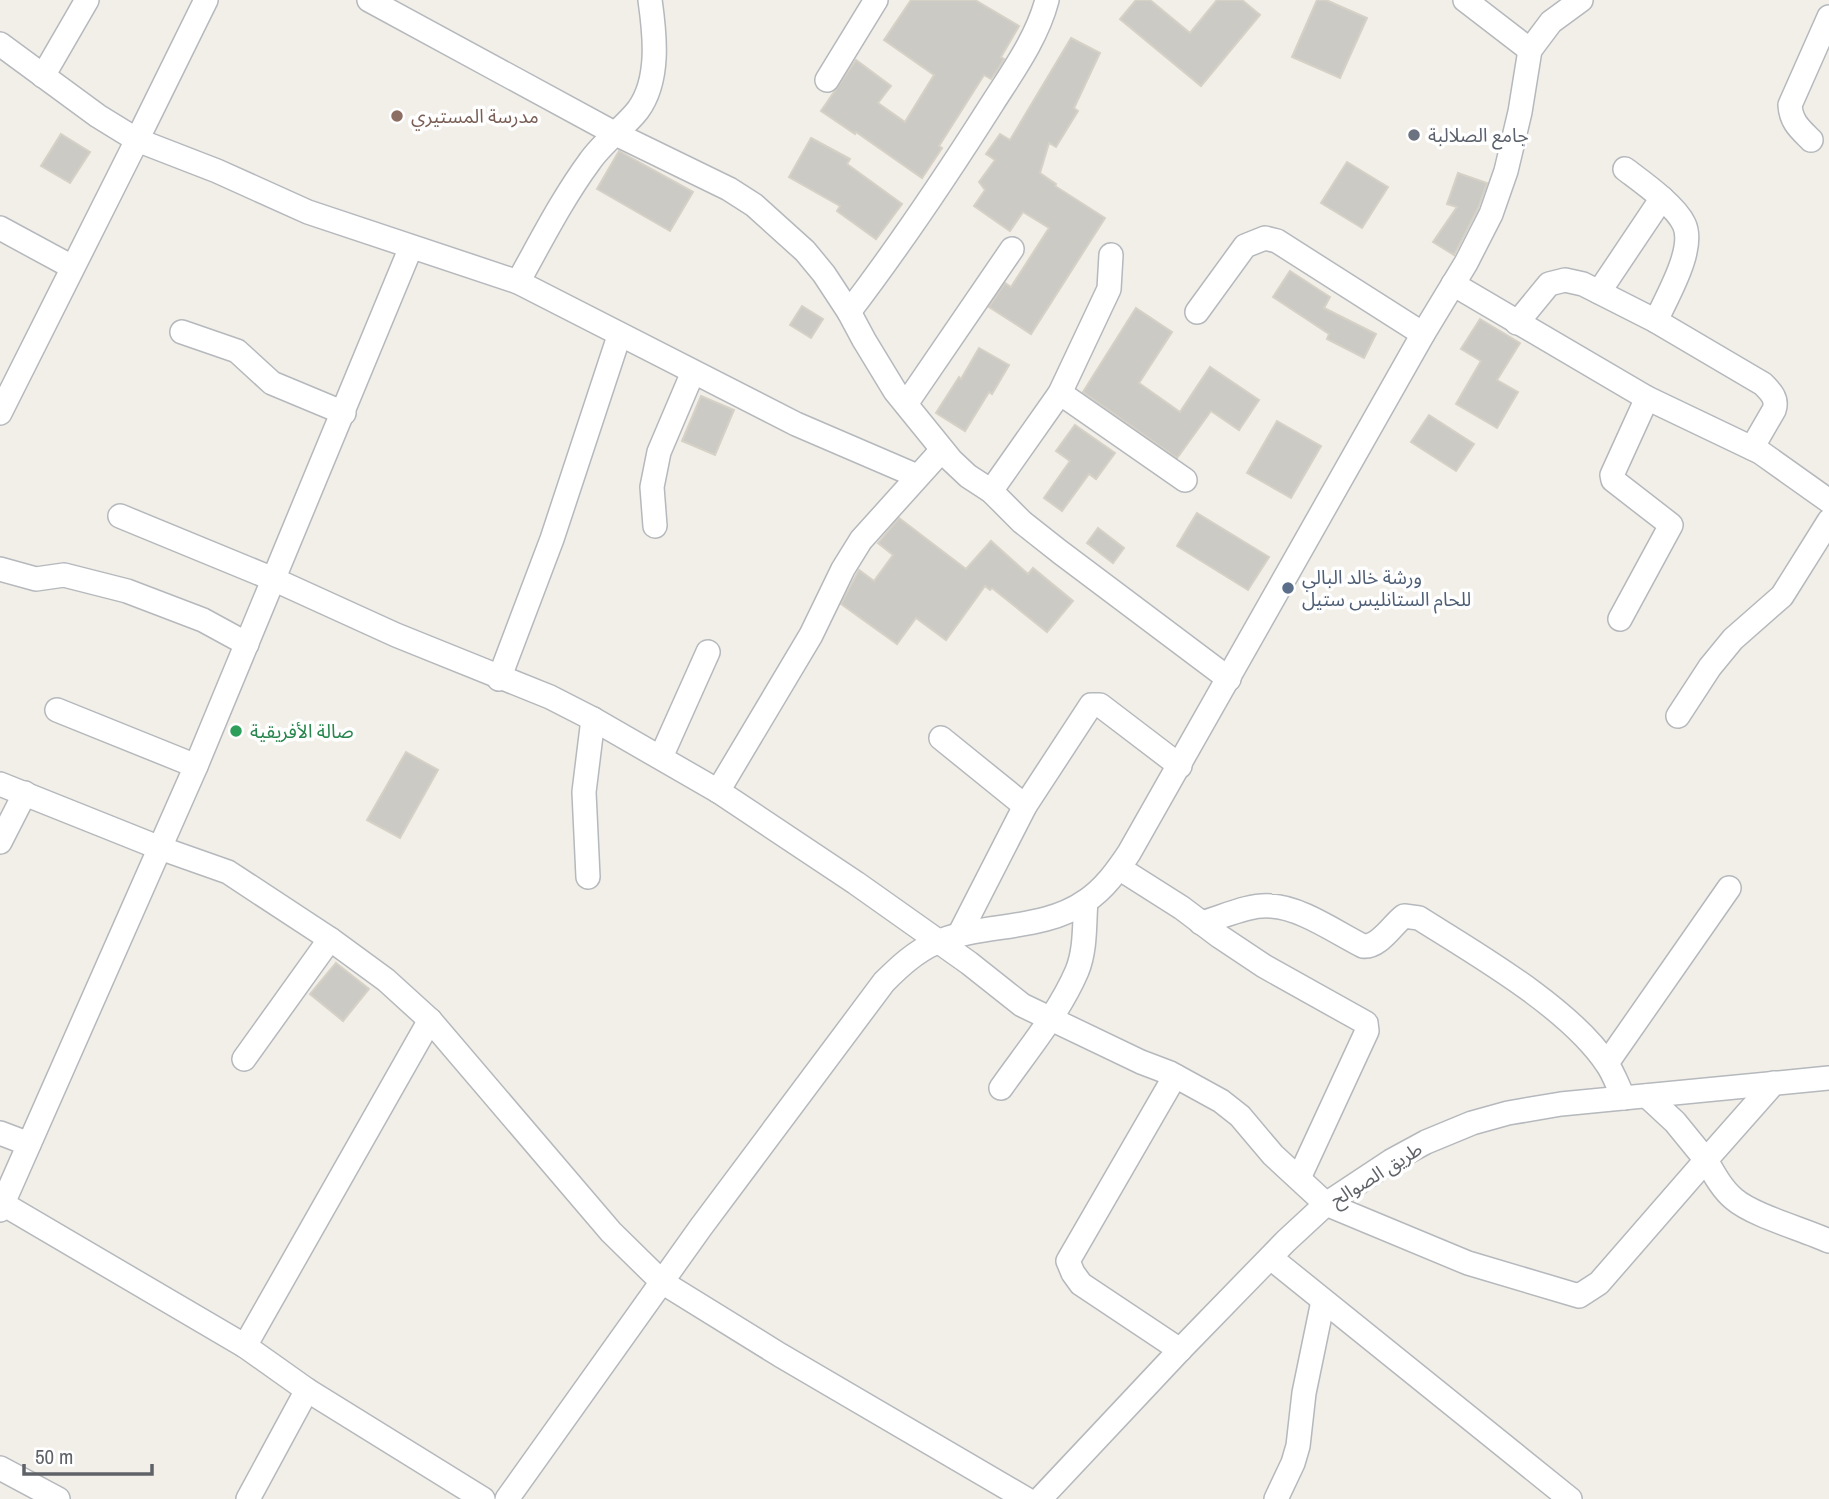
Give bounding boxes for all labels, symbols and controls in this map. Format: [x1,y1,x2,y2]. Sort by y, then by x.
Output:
place label: مدرسة المستيري [411,103,539,131]
marker: مدرسة المستيري [389,108,405,124]
place label: جامع الصلالبة [1428,122,1529,150]
marker: جامع الصلالبة [1406,127,1422,143]
place label: ورشة خالد البالي للحام الستانليس ستيل [1302,564,1471,614]
marker: ورشة خالد البالي للحام الستانليس ستيل [1280,580,1296,596]
place label: صالة الأفريقية [250,718,354,744]
marker: صالة الأفريقية [228,723,244,739]
street label: طريق الصوالح [1325,1135,1428,1214]
scale bar [24,1432,152,1476]
text: 50 m [35,1442,73,1471]

